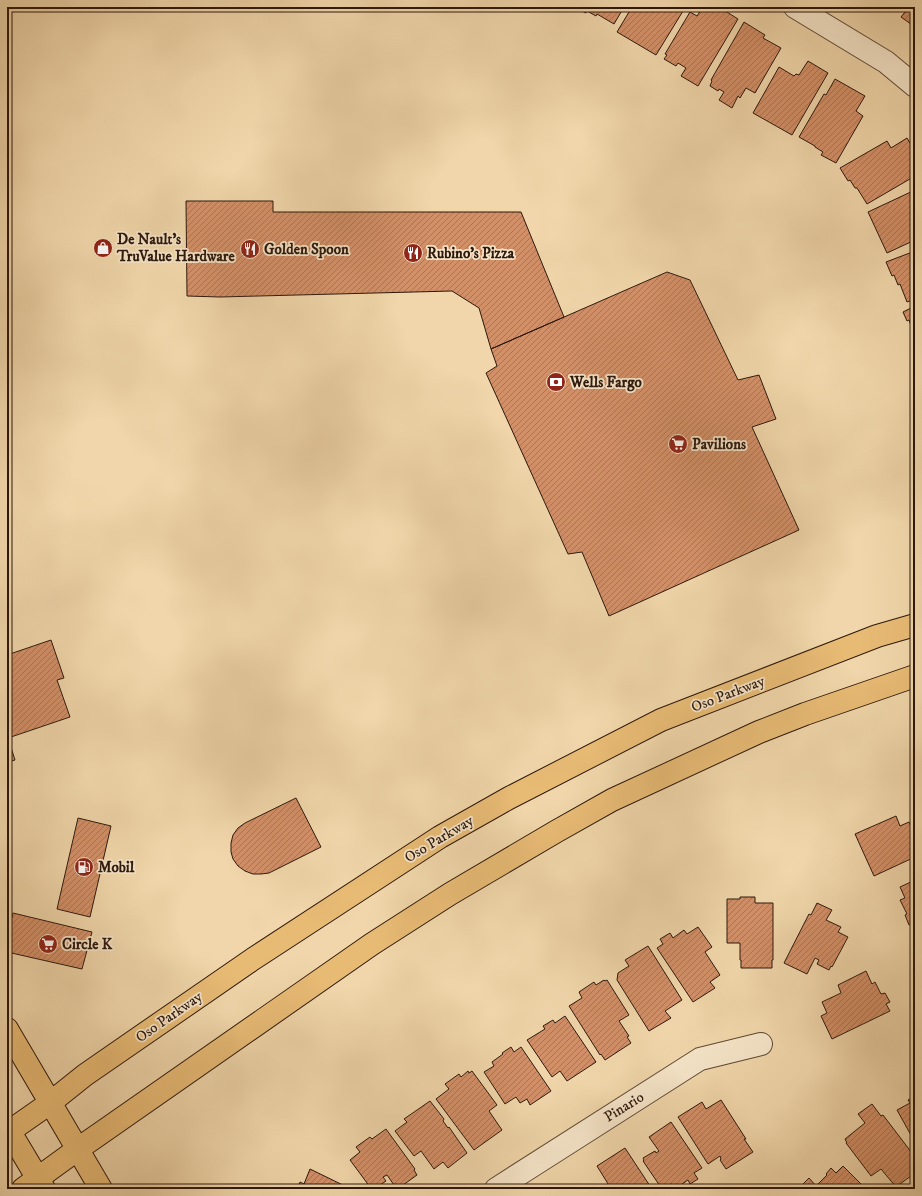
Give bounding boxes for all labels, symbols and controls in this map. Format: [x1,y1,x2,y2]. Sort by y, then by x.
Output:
place label: De Nault's TruValue Hardware [116,230,235,266]
shop icon: De Nault's TruValue Hardware [92,237,114,259]
restaurant icon: Golden Spoon [239,238,261,260]
place label: Golden Spoon [264,240,349,259]
restaurant icon: Rubino's Pizza [402,242,424,264]
place label: Rubino's Pizza [427,244,515,263]
bank icon: Wells Fargo [545,371,567,393]
place label: Wells Fargo [569,373,642,392]
supermarket icon: Pavilions [667,433,689,455]
place label: Pavilions [692,435,746,454]
street label: Oso Parkway [689,671,768,717]
street label: Oso Parkway [401,811,478,867]
fuel station icon: Mobil [73,856,95,878]
place label: Mobil [98,858,135,877]
supermarket icon: Circle K [37,933,59,955]
place label: Circle K [62,935,113,954]
street label: Oso Parkway [132,987,207,1047]
street label: Pinario [601,1087,647,1127]

